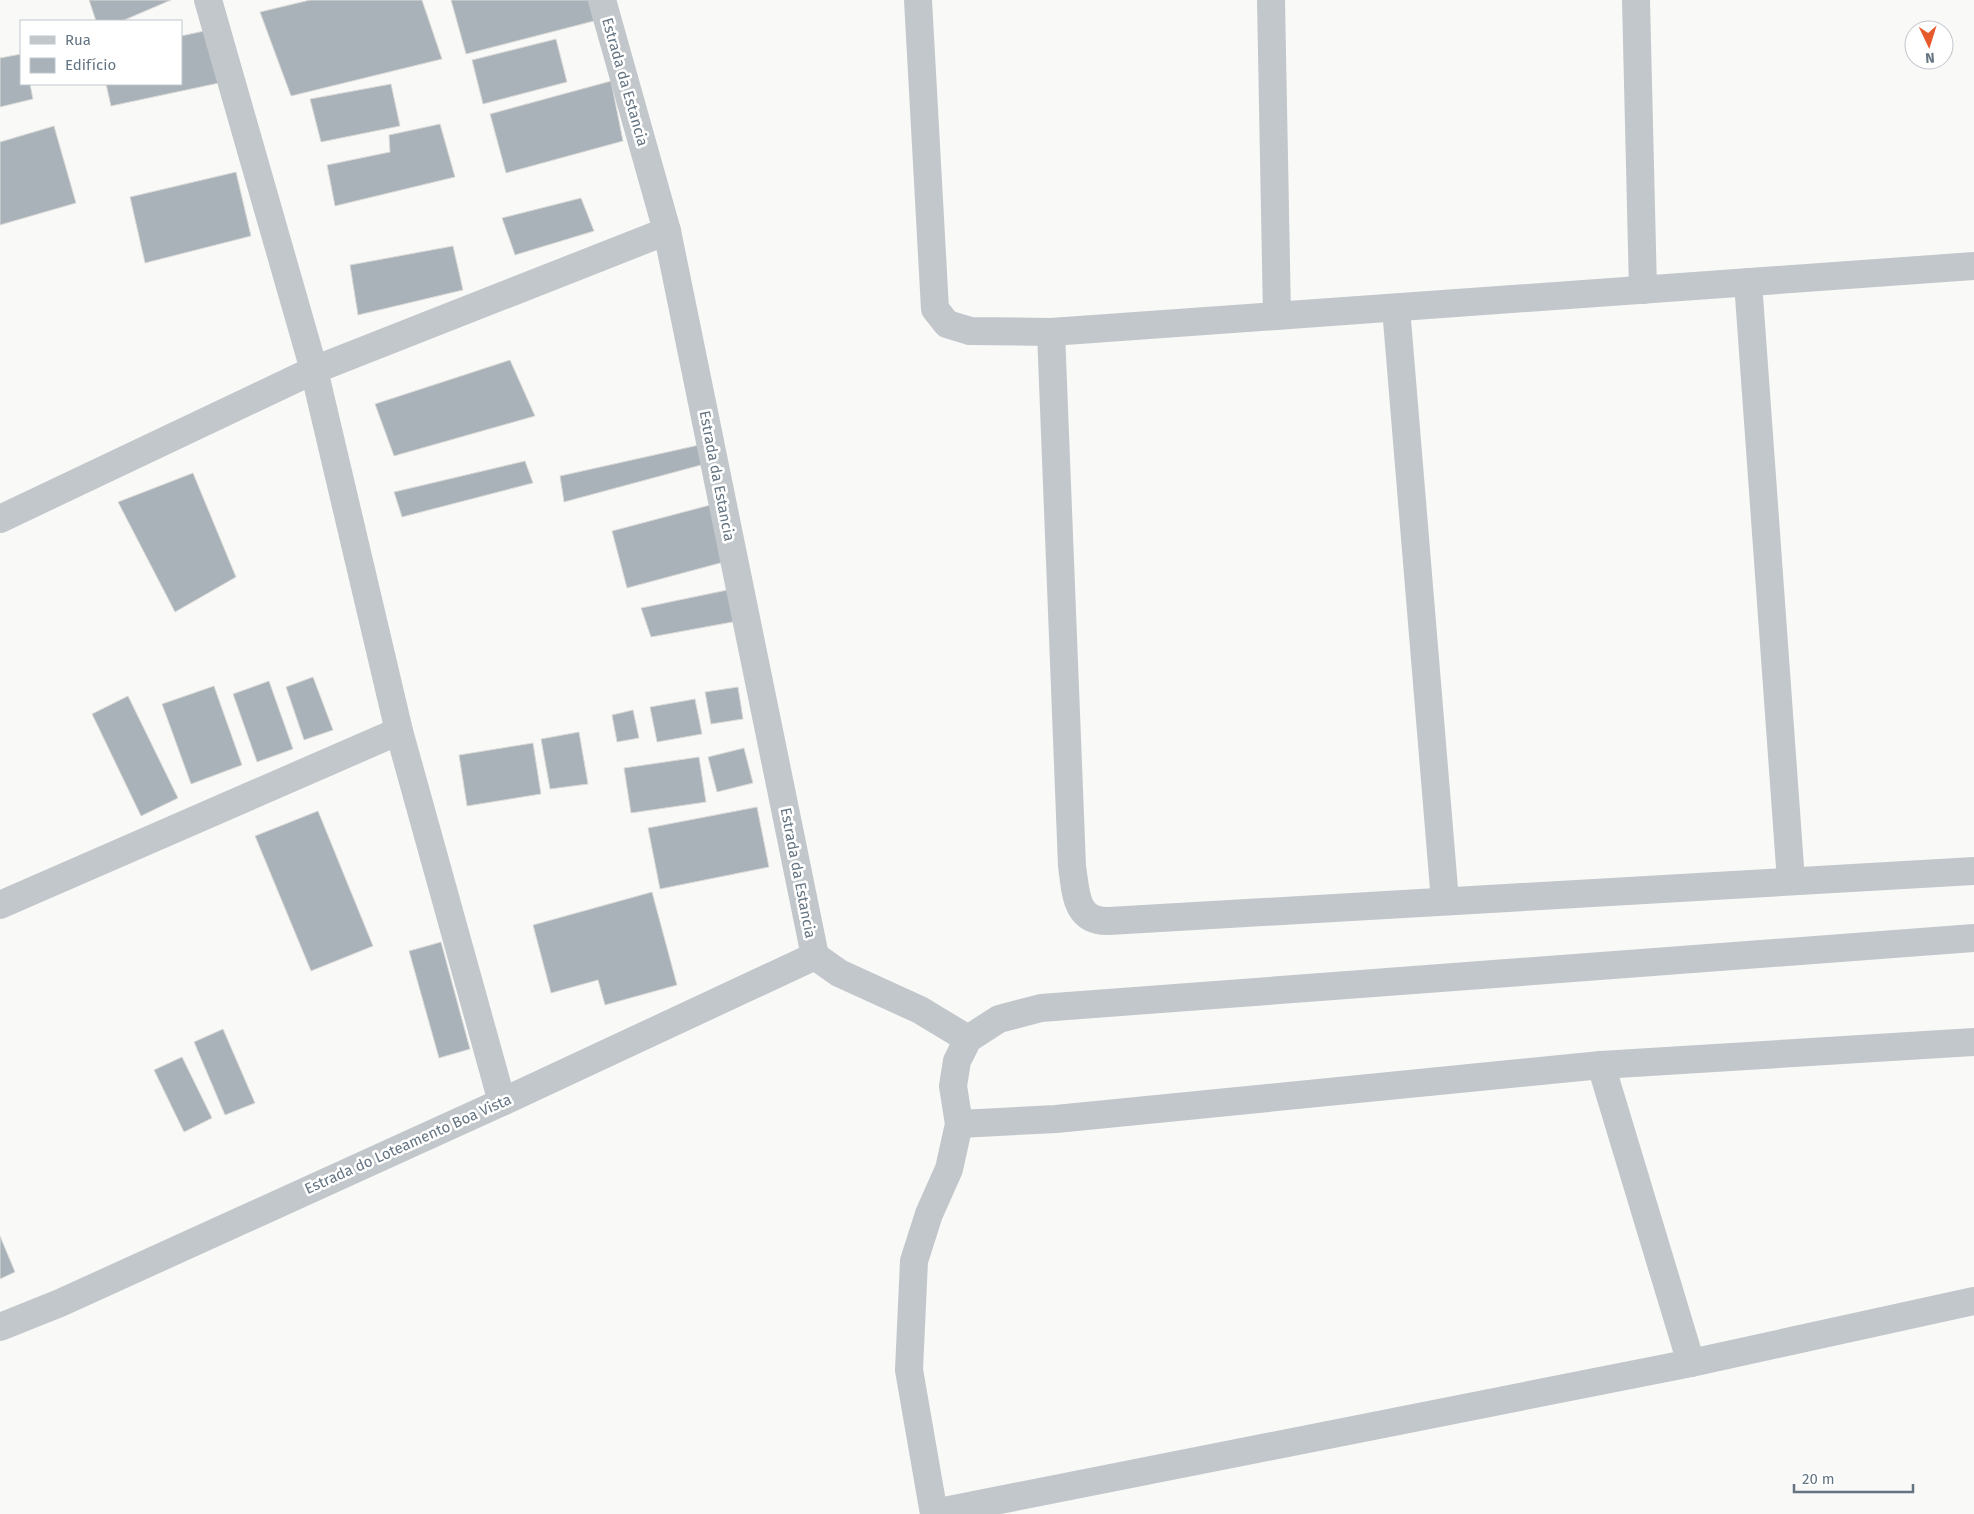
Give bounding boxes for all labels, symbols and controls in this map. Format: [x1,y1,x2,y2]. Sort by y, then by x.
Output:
street label: Estrada da Estancia [598,16,652,148]
legend [20,20,182,85]
north arrow [1904,20,1954,70]
text: Rua [65,31,91,49]
text: N [1925,49,1935,66]
text: Edifício [65,56,116,74]
street label: Estrada da Estancia [695,409,739,543]
street label: Estrada da Estancia [776,806,820,940]
street label: Estrada do Loteamento Boa Vista [302,1090,514,1198]
scale bar [1794,1462,1913,1494]
text: 20 m [1802,1470,1835,1488]

